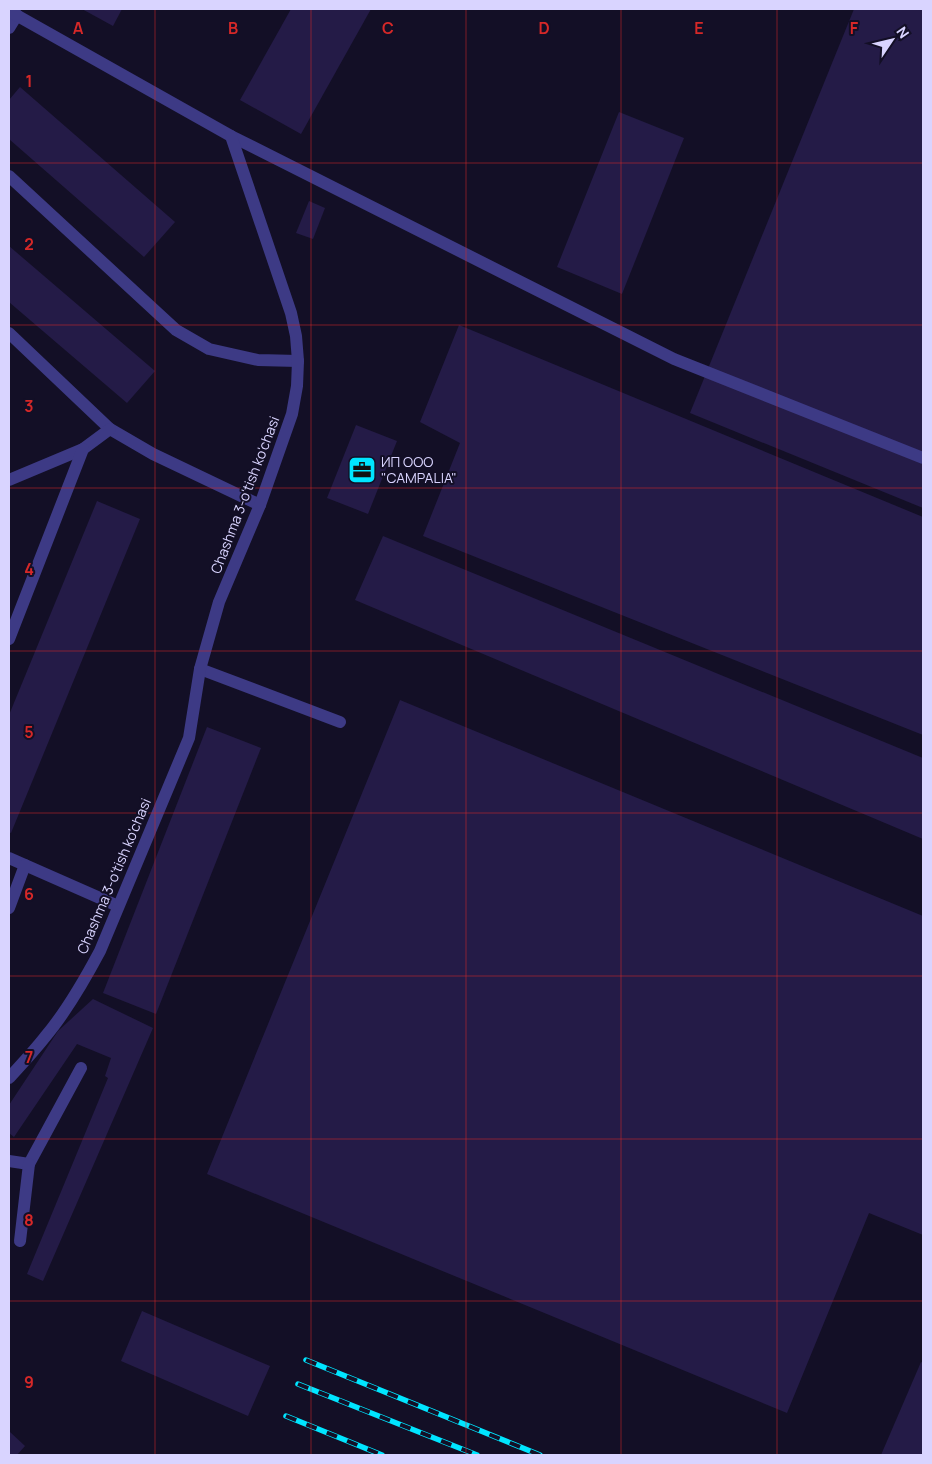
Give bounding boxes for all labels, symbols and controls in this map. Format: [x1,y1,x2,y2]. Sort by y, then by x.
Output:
north arrow [867,15,917,65]
text: A [73,17,84,39]
text: B [228,17,238,39]
text: C [382,17,394,39]
text: D [538,17,550,39]
text: E [694,17,704,39]
text: F [850,17,859,39]
text: N [892,23,914,42]
text: 1 [25,70,33,92]
text: 2 [24,233,34,255]
text: 3 [24,395,34,417]
street label: Chashma 3-o'tish ko'chasi [206,413,283,576]
place label: ИП ООО "CAMPALIA" [381,452,457,487]
office icon: ИП ООО "CAMPALIA" [347,455,377,485]
text: 4 [24,558,34,580]
text: 5 [24,721,34,743]
street label: Chashma 3-o'tish ko'chasi [72,795,155,956]
text: 6 [24,883,34,905]
text: 7 [25,1046,33,1068]
text: 8 [24,1209,34,1231]
text: 9 [24,1371,34,1393]

